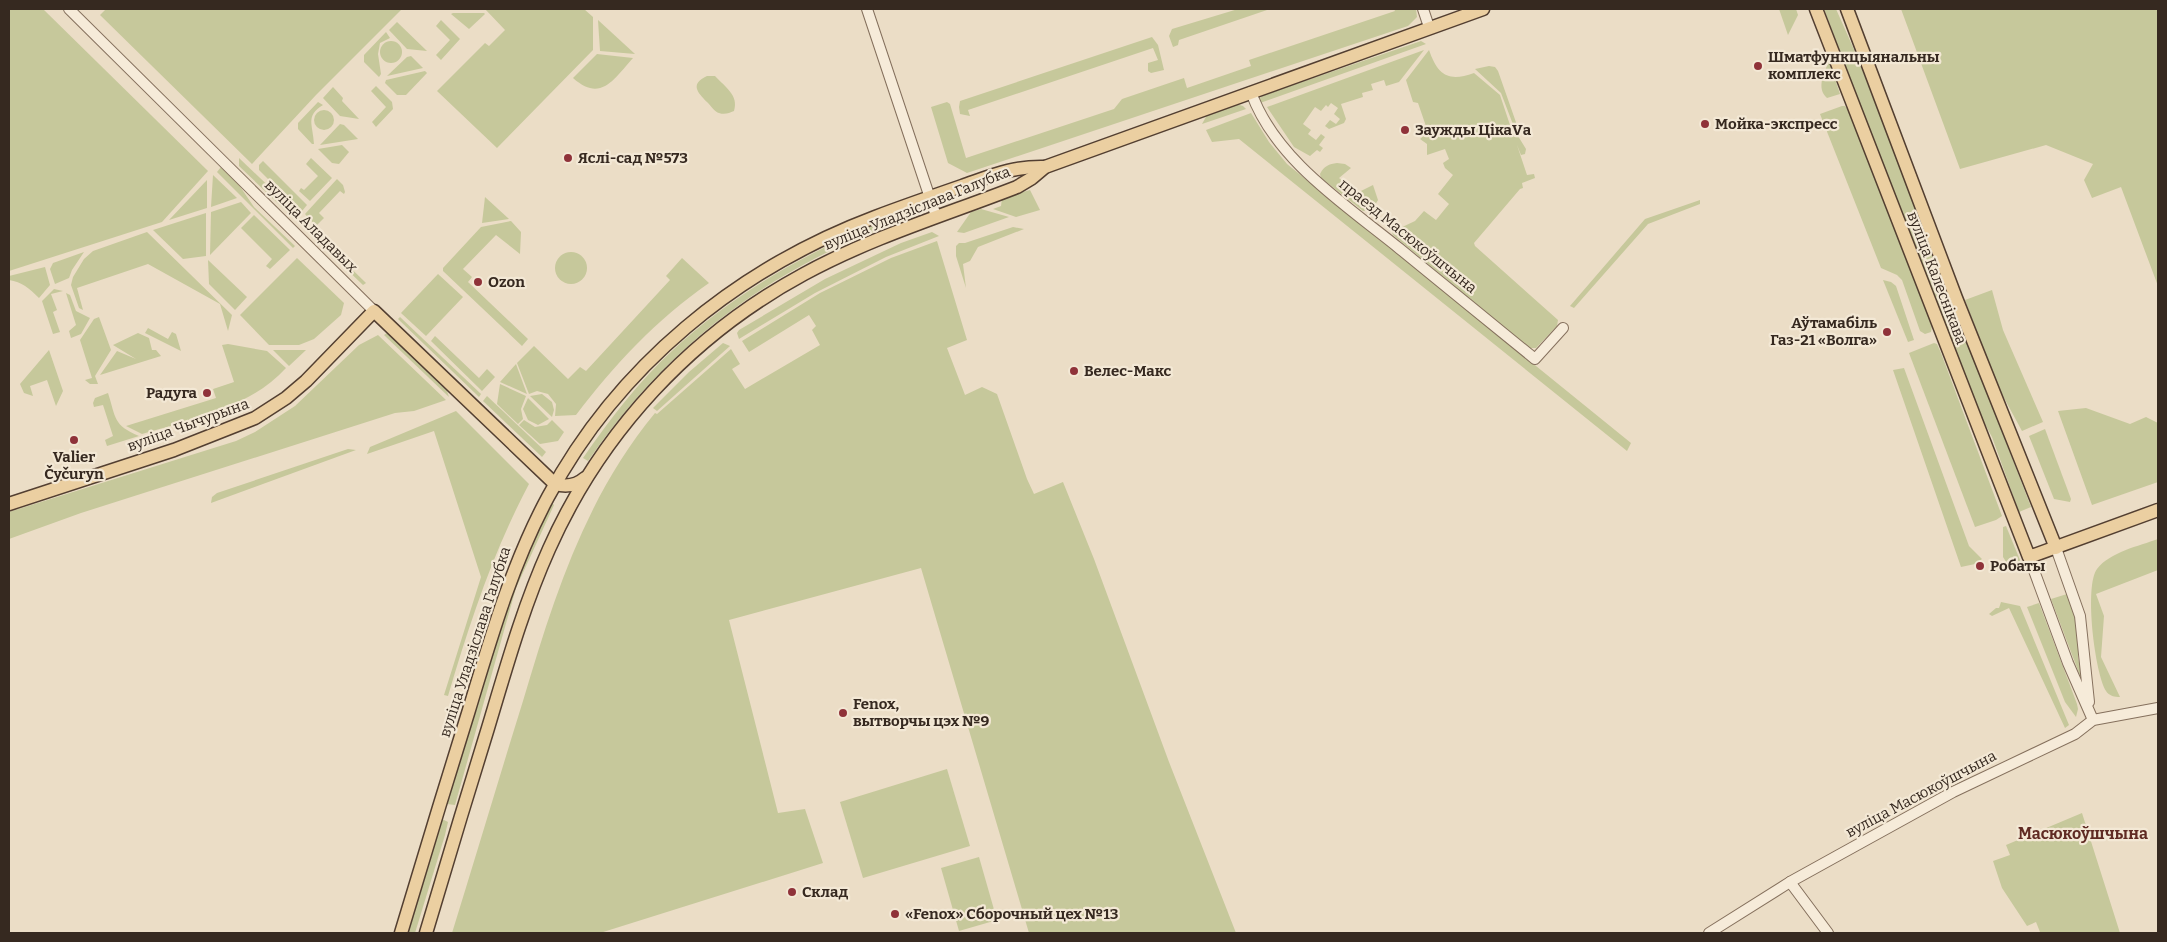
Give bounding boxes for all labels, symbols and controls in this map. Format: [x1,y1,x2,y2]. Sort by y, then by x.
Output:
place label: Шматфункцыянальны комплекс [1768,48,1940,83]
marker: Шматфункцыянальны комплекс [1752,60,1764,72]
place label: Мойка-экспресс [1715,115,1838,133]
marker: Мойка-экспресс [1699,118,1711,130]
place label: Заужды ЦікаVа [1415,121,1532,139]
marker: Заужды ЦікаVа [1399,124,1411,136]
place label: Яслі-сад №573 [578,149,688,167]
marker: Яслі-сад №573 [562,152,574,164]
street label: вуліца Уладзіслава Галубка [821,162,1013,254]
street label: праезд Масюкоўшчына [1335,175,1481,297]
street label: вуліца Аладавых [261,176,362,277]
street label: вуліца Калеснікава [1903,209,1971,347]
place label: Ozon [488,273,525,291]
marker: Ozon [472,276,484,288]
place label: Аўтамабіль Газ-21 «Волга» [1770,314,1877,349]
marker: Аўтамабіль Газ-21 «Волга» [1881,326,1893,338]
place label: Велес-Макс [1084,362,1171,380]
marker: Велес-Макс [1068,365,1080,377]
place label: Радуга [146,384,198,402]
marker: Радуга [201,387,213,399]
street label: вуліца Чычурына [125,395,251,455]
marker: Valier Čyčuryn [68,434,80,446]
place label: Valier Čyčuryn [44,448,104,483]
street label: вуліца Уладзіслава Галубка [436,544,514,740]
place label: Робаты [1990,557,2046,575]
marker: Робаты [1974,560,1986,572]
place label: Fenox, вытворчы цэх №9 [853,695,990,730]
marker: Fenox, вытворчы цэх №9 [837,707,849,719]
street label: вуліца Масюкоўшчына [1843,747,1999,841]
district label: Масюкоўшчына [2018,824,2148,843]
place label: Склад [802,883,848,901]
marker: Склад [786,886,798,898]
place label: «Fenox» Сборочный цех №13 [905,905,1118,923]
marker: «Fenox» Сборочный цех №13 [889,908,901,920]

